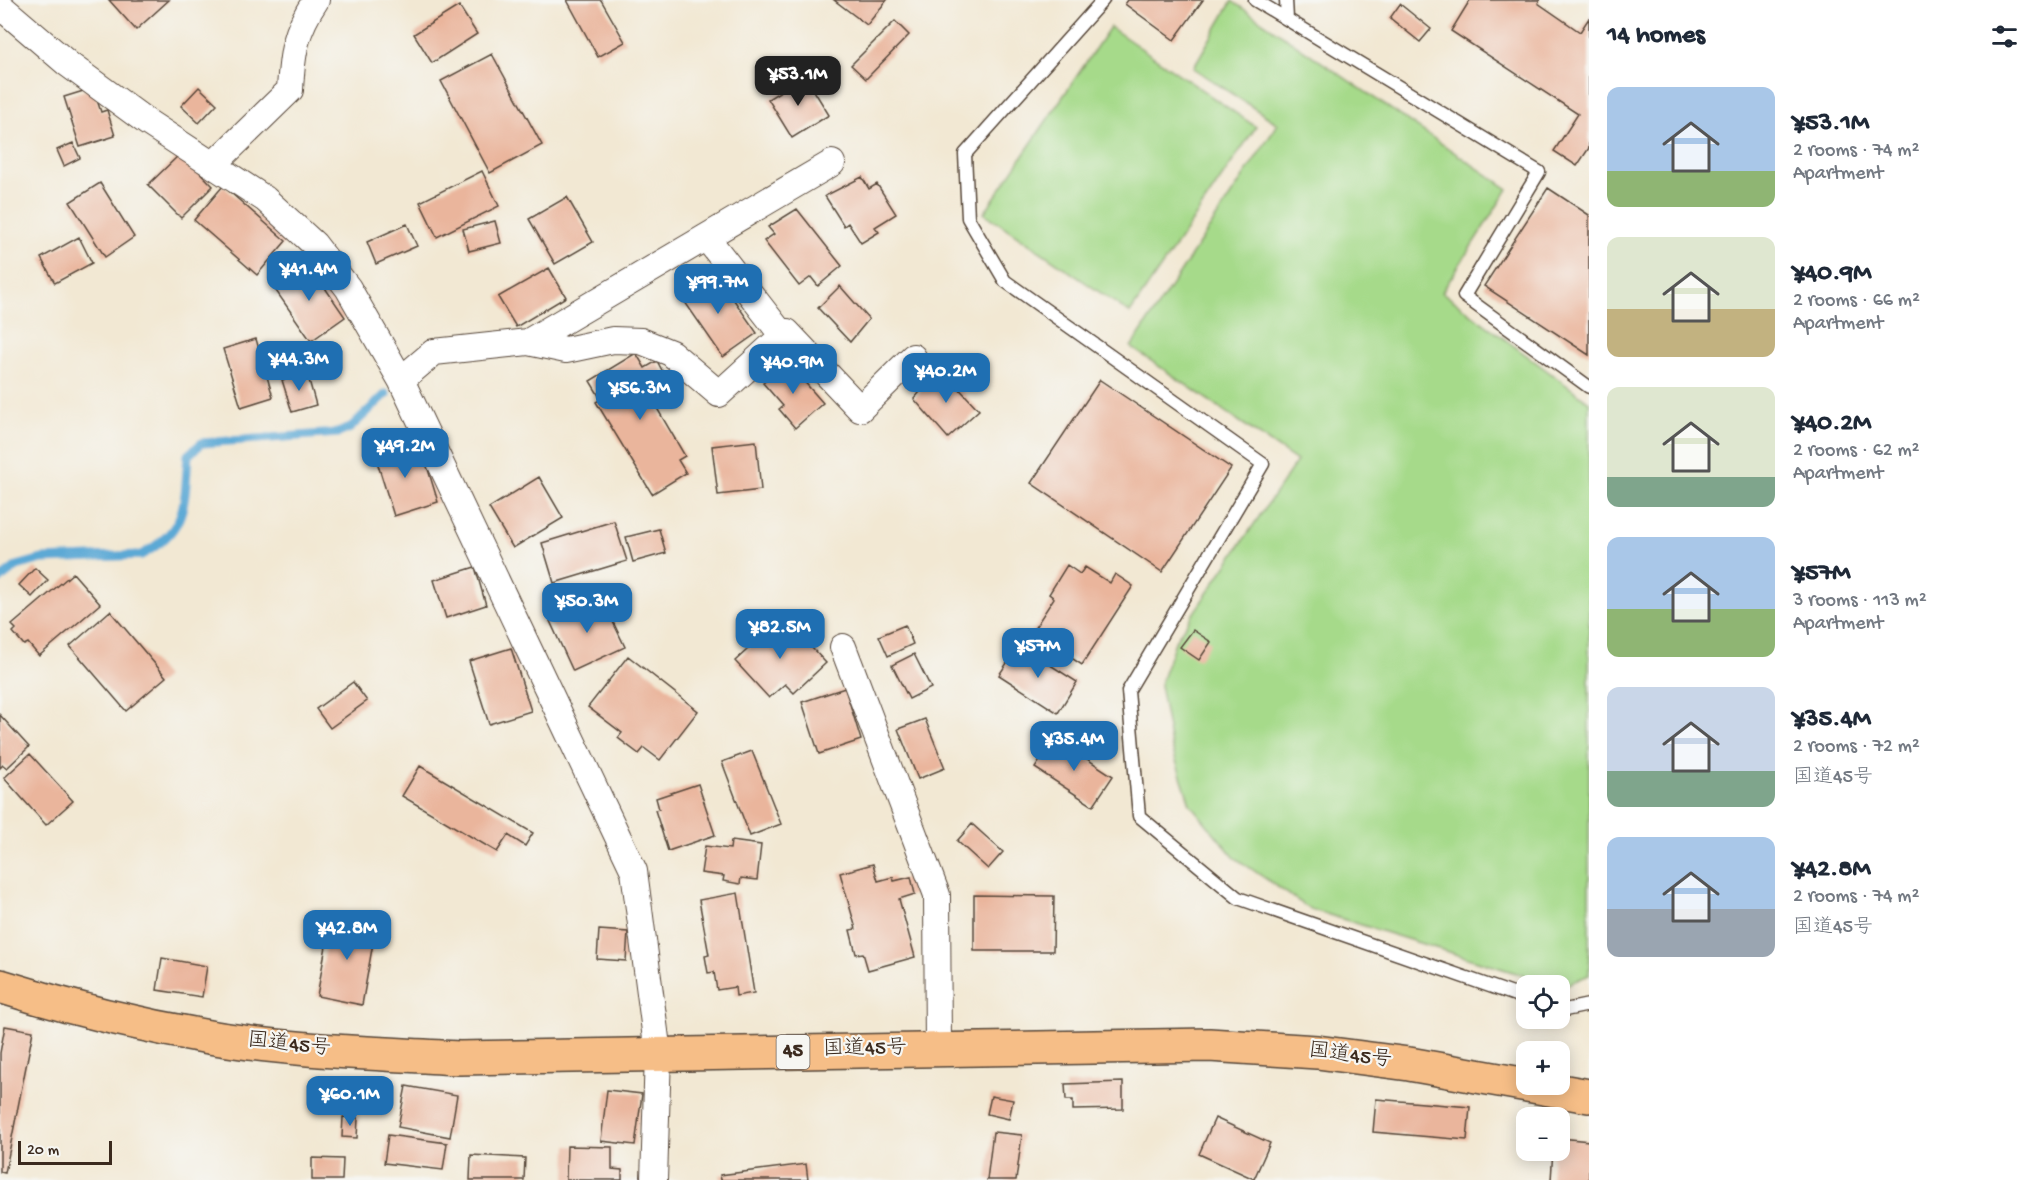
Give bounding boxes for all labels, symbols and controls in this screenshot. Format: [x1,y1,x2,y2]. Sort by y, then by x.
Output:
icon: filters [1988,20,2021,53]
text: 14 homes [1607,21,1705,52]
pin: ¥53.1M [749,56,847,107]
text: ¥53.1M [769,64,827,87]
text: ¥53.1M [1793,109,1869,140]
icon: home [1655,111,1727,183]
text: 2 rooms · 74 m² [1793,140,1919,163]
text: Apartment [1793,163,1883,186]
pin: ¥41.4M [260,251,358,302]
text: ¥41.4M [281,259,337,282]
text: ¥40.9M [1793,259,1871,290]
icon: home [1655,261,1727,333]
pin: ¥99.7M [669,264,767,315]
text: ¥99.7M [688,272,748,295]
text: 2 rooms · 66 m² [1793,290,1920,313]
text: Apartment [1793,313,1883,336]
pin: ¥44.3M [250,341,348,392]
pin: ¥40.9M [744,344,842,395]
text: ¥44.3M [270,349,328,372]
text: ¥40.9M [763,352,823,375]
pin: ¥40.2M [897,353,995,404]
text: ¥40.2M [916,361,976,384]
pin: ¥56.3M [591,370,689,421]
text: ¥56.3M [610,378,670,401]
text: ¥40.2M [1793,409,1871,440]
icon: home [1655,411,1727,483]
pin: ¥49.2M [356,428,454,479]
text: ¥49.2M [376,436,434,459]
text: 2 rooms · 62 m² [1793,440,1920,463]
text: Apartment [1793,463,1883,486]
text: ¥57M [1793,559,1850,590]
icon: home [1655,561,1727,633]
pin: ¥50.3M [538,583,636,634]
text: 3 rooms · 113 m² [1793,590,1927,613]
text: ¥50.3M [556,591,618,614]
pin: ¥82.5M [731,609,829,660]
text: Apartment [1793,613,1883,636]
text: ¥82.5M [750,617,810,640]
pin: ¥57M [1002,628,1074,679]
text: ¥57M [1016,636,1060,659]
text: ¥35.4M [1793,705,1871,736]
icon: home [1655,711,1727,783]
pin: ¥35.4M [1025,721,1123,772]
text: ¥35.4M [1044,729,1104,752]
text: 2 rooms · 72 m² [1793,736,1920,759]
text: 国道45号 [1793,767,1873,790]
text: ¥42.8M [1793,855,1871,886]
icon: home [1655,861,1727,933]
text: 2 rooms · 74 m² [1793,886,1919,909]
pin: ¥42.8M [298,910,396,961]
text: 国道45号 [1793,917,1873,940]
text: ¥42.8M [317,918,377,941]
map controls [1516,975,1570,1161]
button: locate [1516,975,1570,1029]
street label: 国道45号 [246,1028,332,1063]
road number: 45 [776,1035,810,1069]
street label: 国道45号 [823,1036,907,1063]
street label: 国道45号 [1307,1038,1393,1075]
button: + [1516,1041,1570,1095]
pin: ¥60.1M [301,1076,399,1127]
text: ¥60.1M [320,1084,380,1107]
button: − [1516,1107,1570,1161]
scale bar [18,1138,112,1166]
text: 20 m [27,1142,59,1161]

